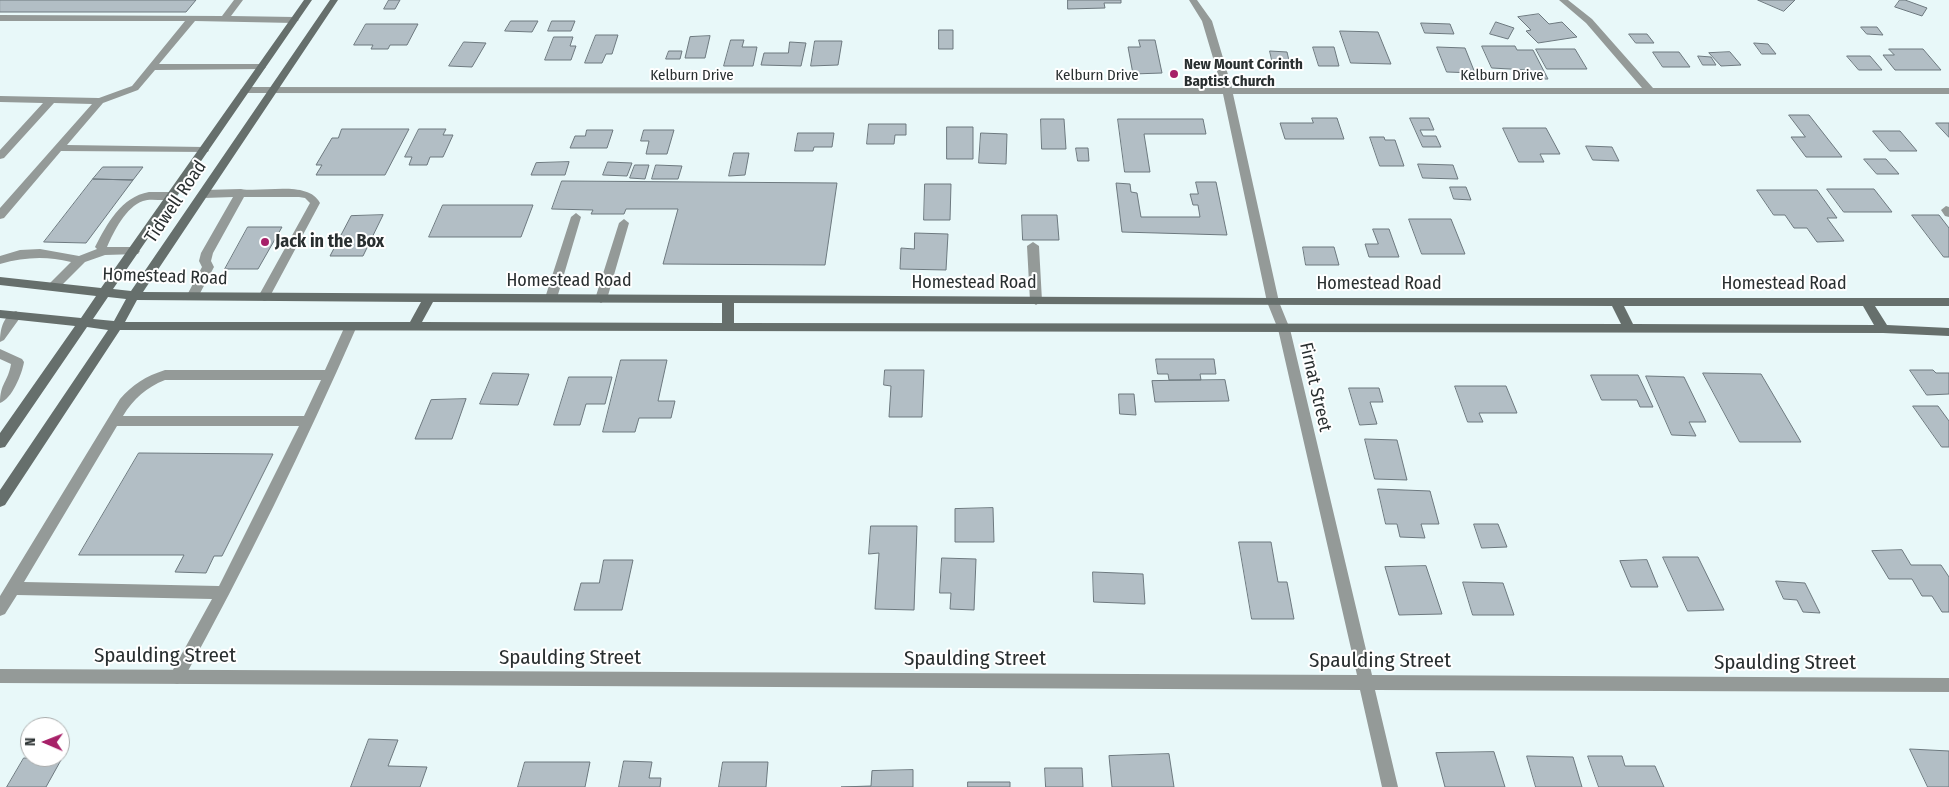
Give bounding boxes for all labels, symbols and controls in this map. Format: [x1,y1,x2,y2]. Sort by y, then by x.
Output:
place label: New Mount Corinth Baptist Church [1184,56,1303,91]
street label: Kelburn Drive [650,67,734,85]
street label: Kelburn Drive [1055,67,1139,85]
street label: Kelburn Drive [1460,67,1544,85]
marker: New Mount Corinth Baptist Church [1168,68,1180,80]
street label: Tidwell Road [141,157,211,247]
place label: Jack in the Box [275,231,384,253]
marker: Jack in the Box [259,236,271,248]
street label: Homestead Road [102,264,228,290]
street label: Homestead Road [506,270,632,292]
street label: Homestead Road [911,272,1037,294]
street label: Homestead Road [1316,273,1442,295]
street label: Homestead Road [1721,273,1847,295]
street label: Firnat Street [1294,340,1336,434]
street label: Spaulding Street [94,643,236,669]
street label: Spaulding Street [499,645,641,671]
street label: Spaulding Street [904,646,1046,672]
street label: Spaulding Street [1309,648,1451,674]
street label: Spaulding Street [1714,650,1856,676]
north arrow [20,717,70,767]
text: N [22,737,39,746]

